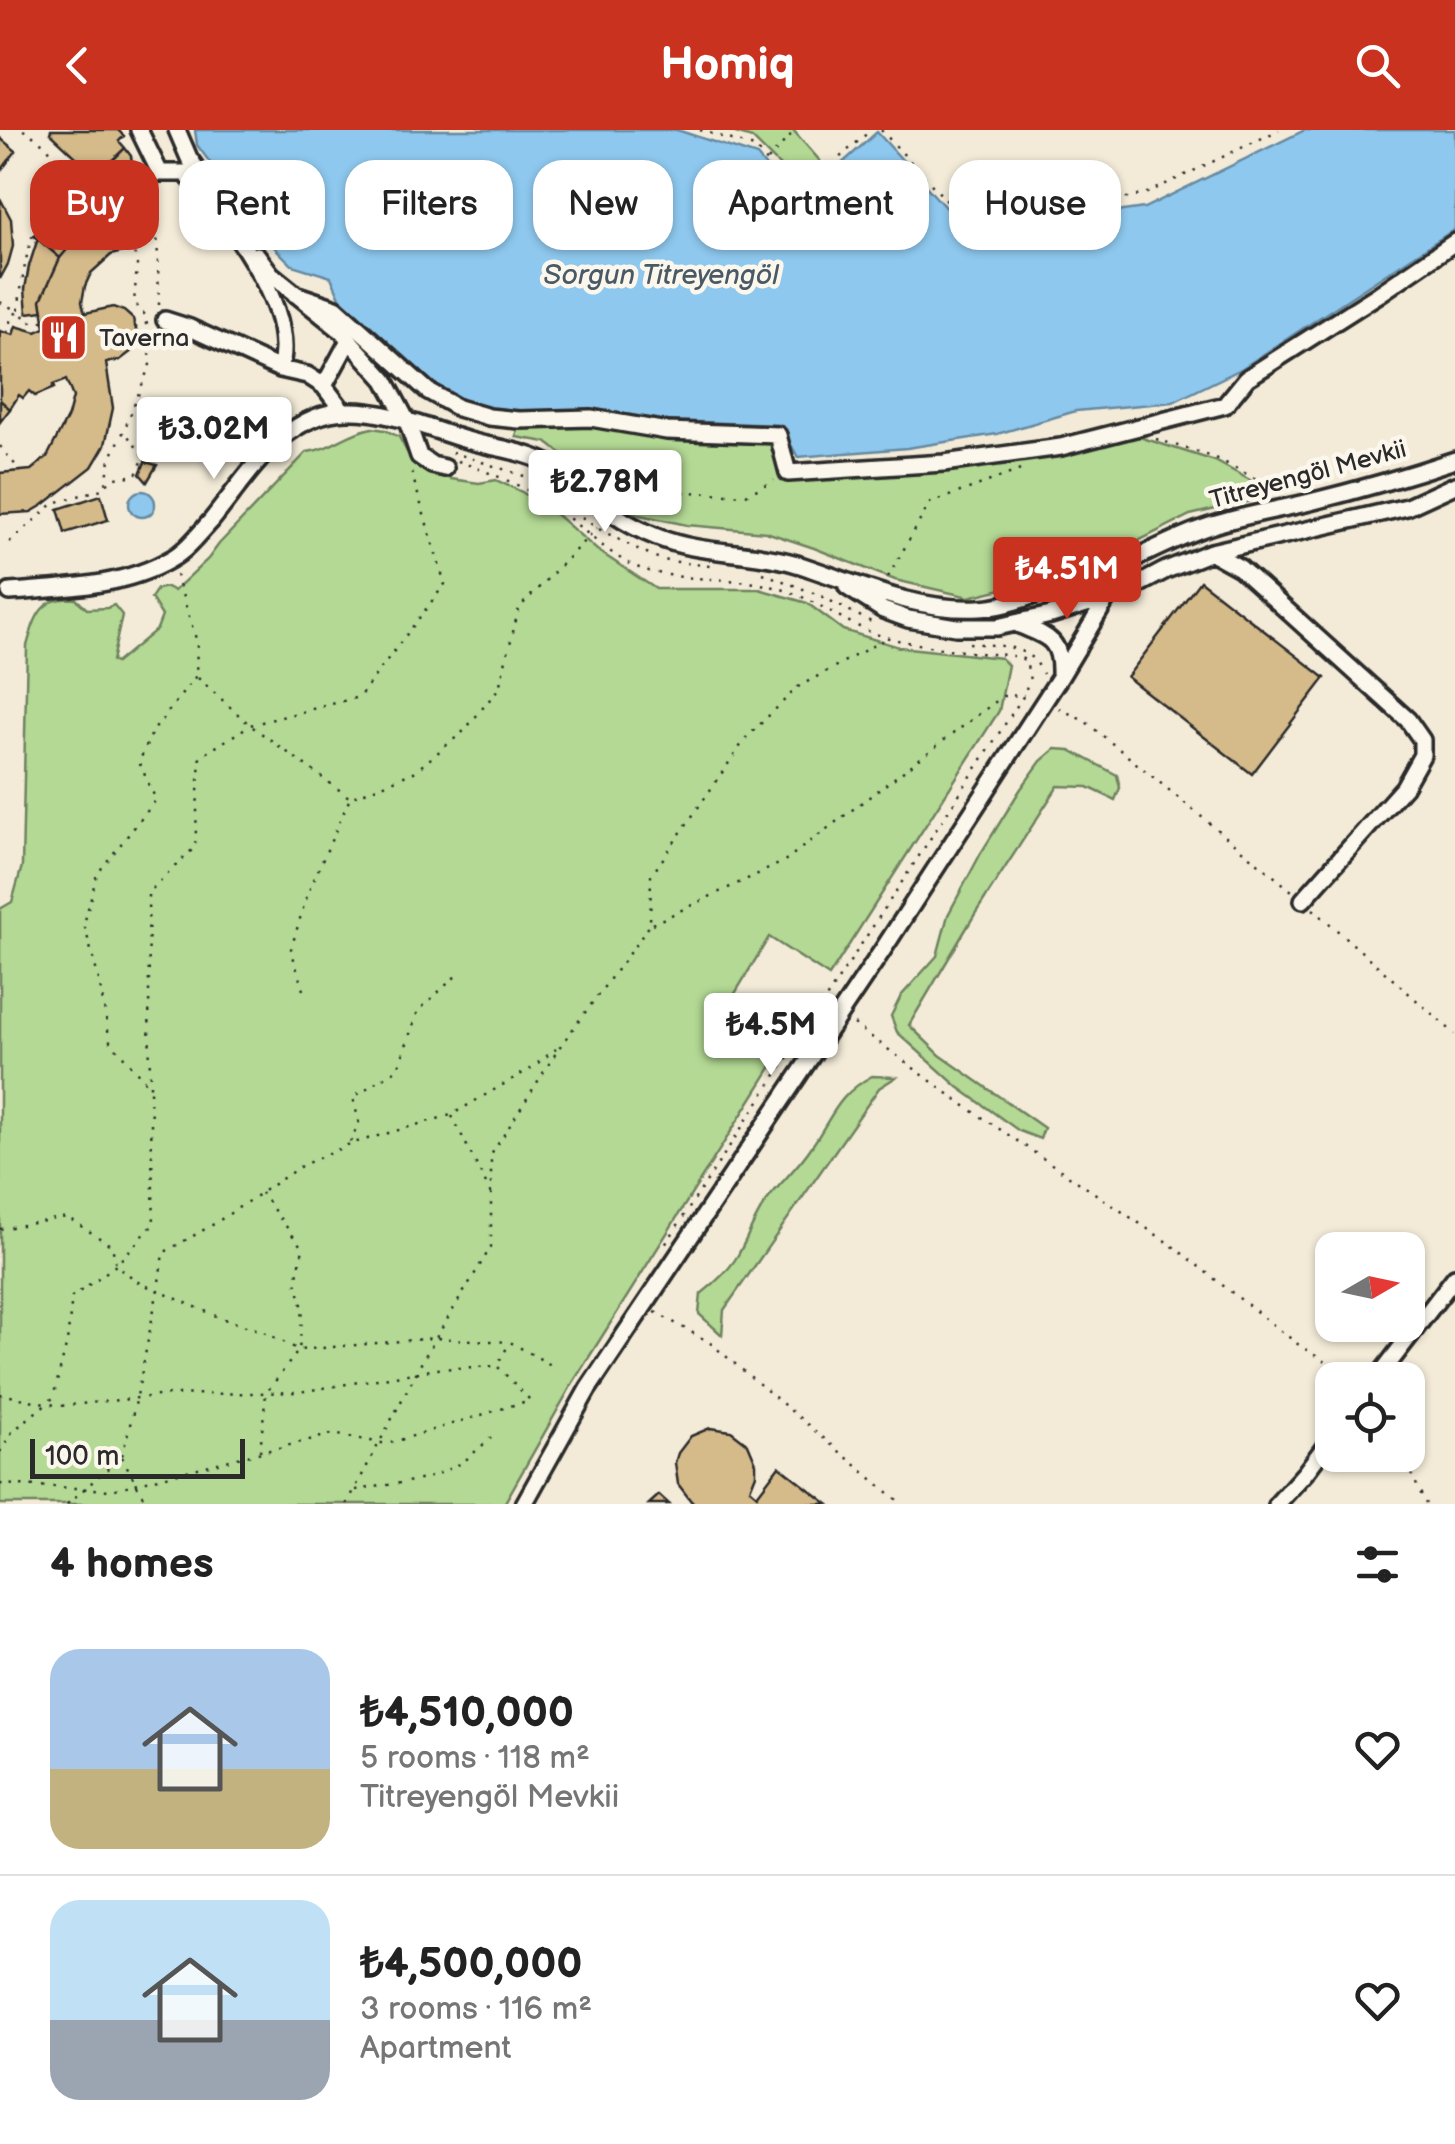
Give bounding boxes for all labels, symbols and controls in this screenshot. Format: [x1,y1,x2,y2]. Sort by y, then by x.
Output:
icon: back [50,38,105,93]
text: Homiq [660,38,795,93]
icon: search [1350,38,1405,93]
chip: Buy [30,160,159,250]
chip: Rent [179,160,325,250]
chip: Filters [345,160,513,250]
chip: New [533,160,673,250]
chip: Apartment [693,160,929,250]
chip: House [949,160,1121,250]
water label: Sorgun Titreyengöl [543,259,780,292]
restaurant icon: Taverna [38,312,90,364]
place label: Taverna [99,323,189,354]
pin: ₺3.02M [133,397,295,482]
text: ₺3.02M [159,410,269,449]
street label: Titreyengöl Mevkii [1206,434,1410,516]
pin: ₺2.78M [524,450,686,535]
text: ₺2.78M [551,463,660,502]
pin: ₺4.51M [986,537,1148,622]
text: ₺4.51M [1015,550,1119,589]
pin: ₺4.5M [701,993,841,1078]
text: ₺4.5M [726,1006,816,1045]
north arrow [1315,1232,1425,1342]
map controls [1315,1232,1425,1472]
button: locate [1315,1362,1425,1472]
scale bar [30,1434,245,1478]
text: 100 m [45,1440,119,1473]
icon: filters [1350,1537,1405,1592]
text: 4 homes [50,1539,214,1590]
text: ₺4,510,000 [360,1688,574,1739]
icon: home [130,1689,250,1809]
icon: heart [1350,1722,1405,1777]
text: 5 rooms · 118 m² [360,1739,590,1778]
text: Titreyengöl Mevkii [360,1778,619,1817]
text: ₺4,500,000 [360,1939,582,1990]
icon: home [130,1940,250,2060]
icon: heart [1350,1973,1405,2028]
text: 3 rooms · 116 m² [360,1990,592,2029]
text: Apartment [360,2029,511,2068]

